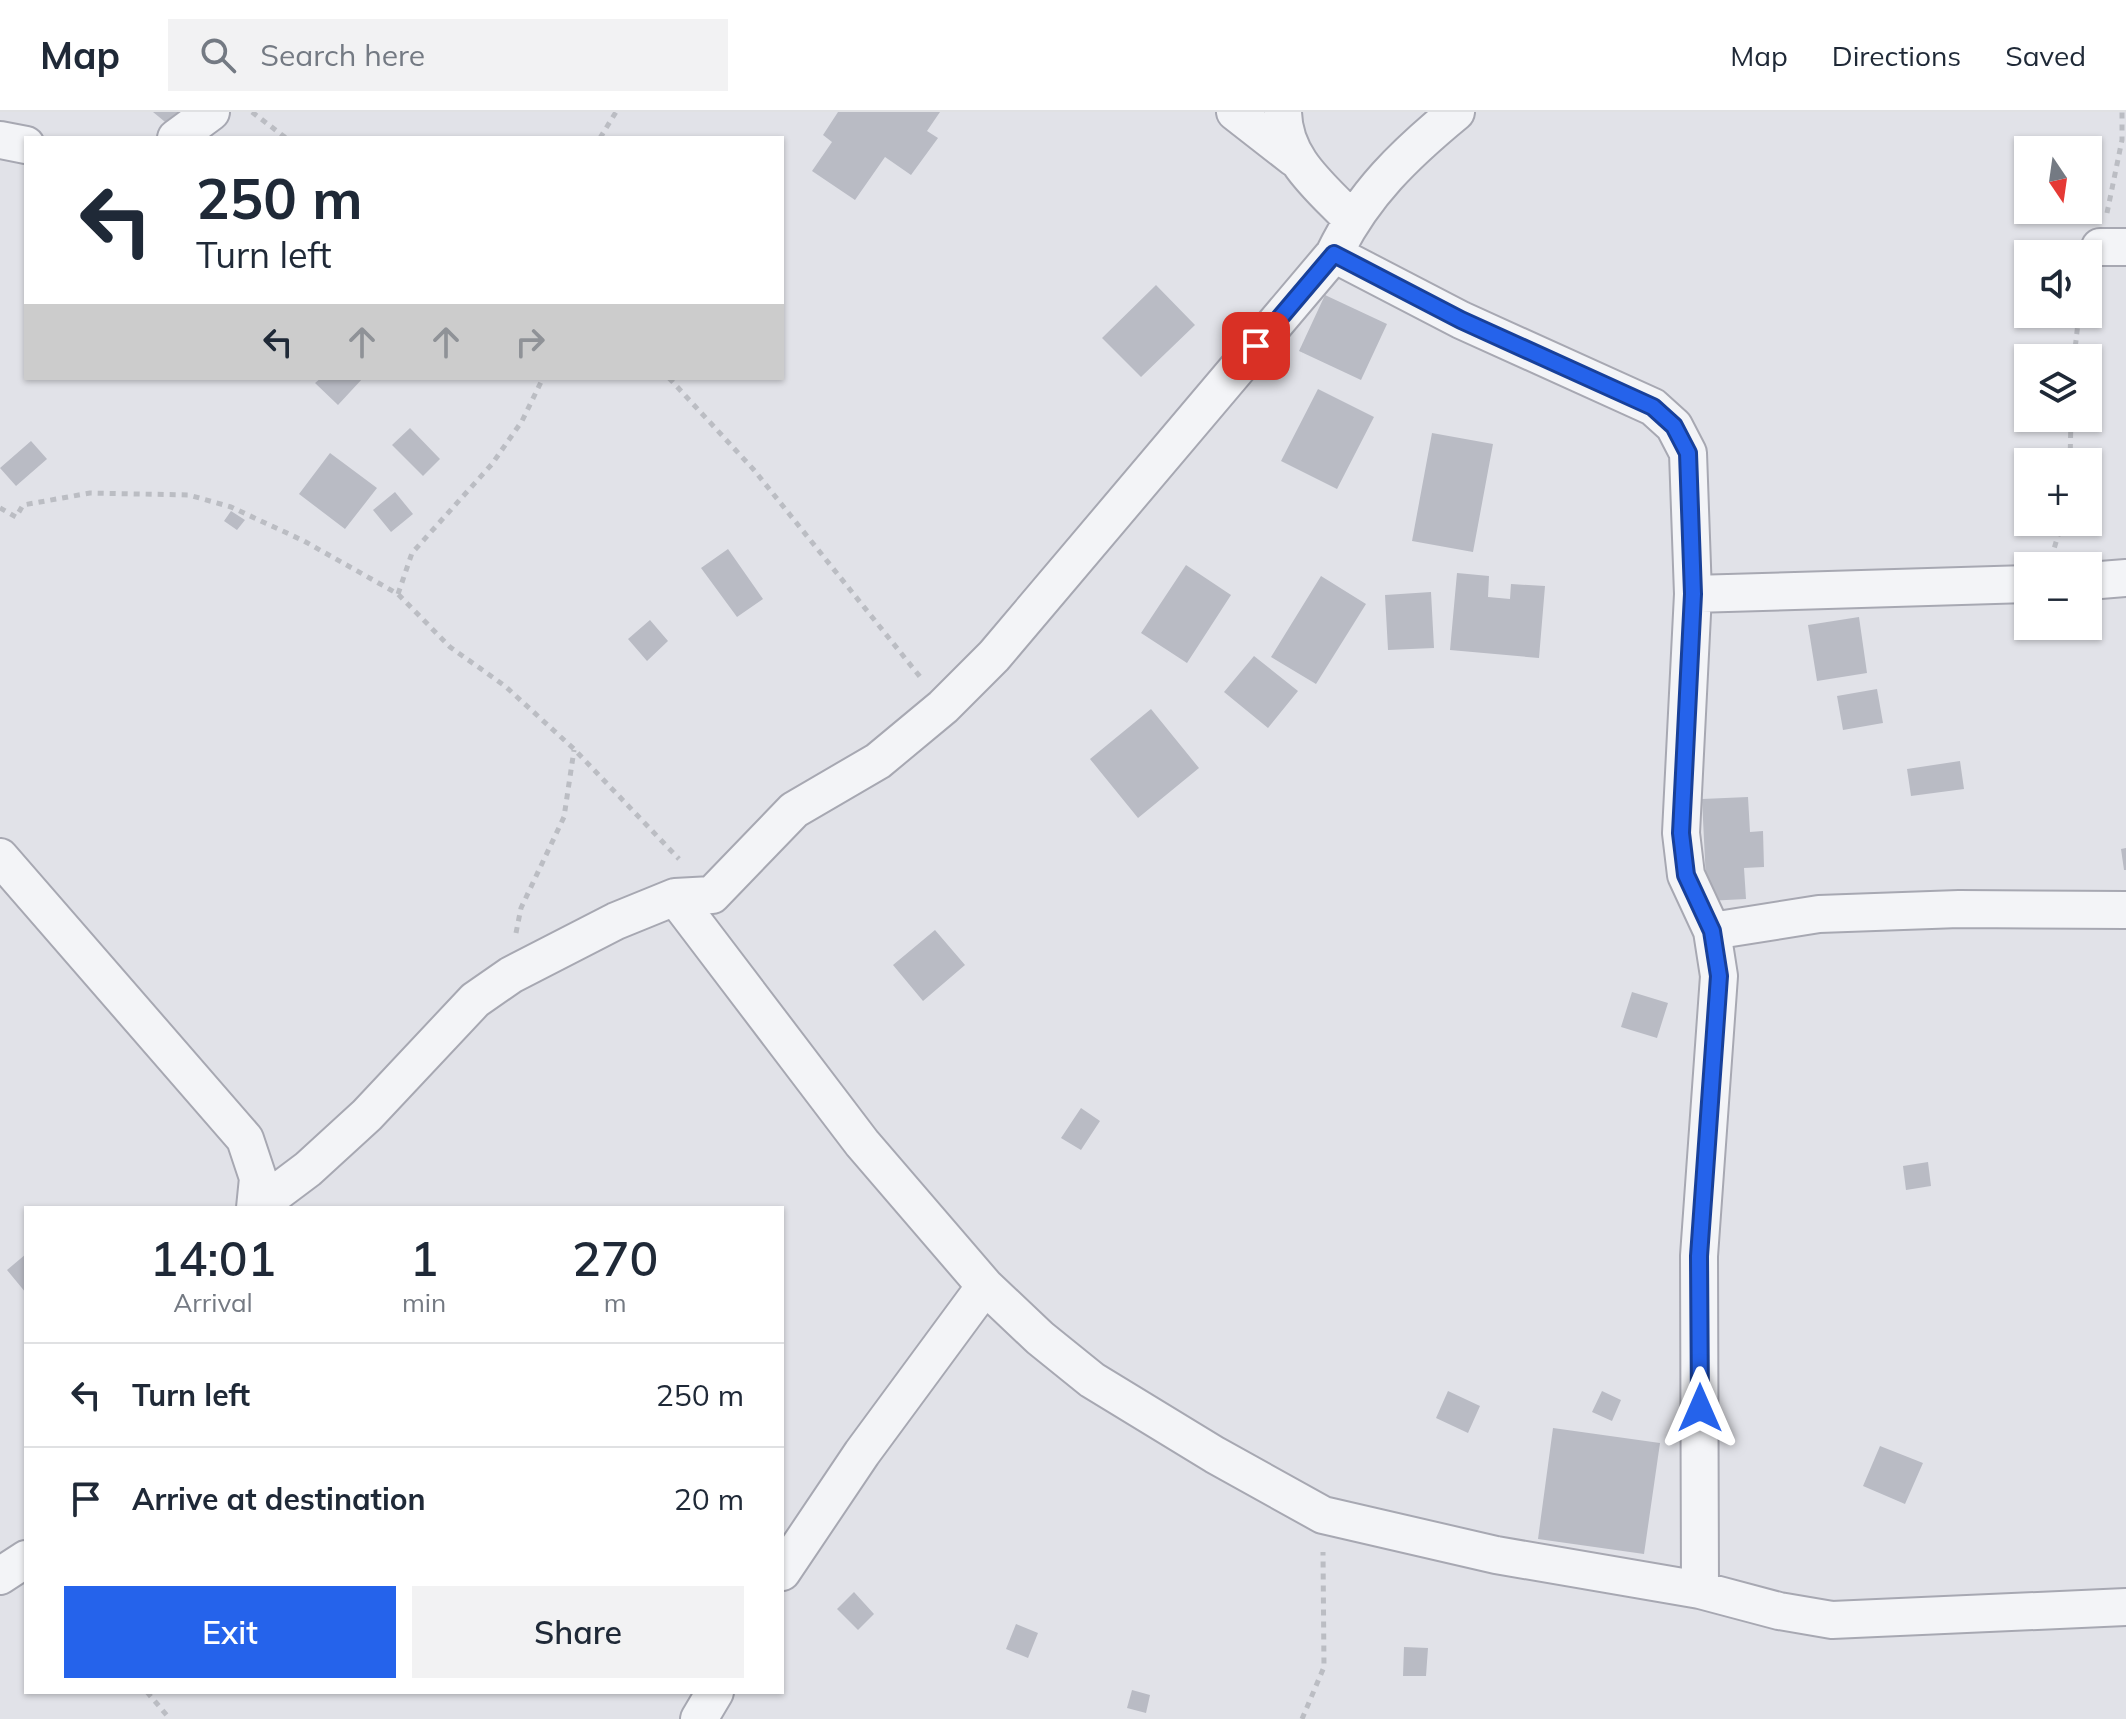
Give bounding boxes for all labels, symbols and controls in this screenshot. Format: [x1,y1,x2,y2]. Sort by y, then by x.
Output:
search box [168,19,728,91]
text: Map [40,31,120,79]
icon: search [196,33,240,77]
text: Search here [260,36,425,74]
text: Map [1730,38,1788,73]
text: Directions [1832,38,1961,73]
text: Saved [2005,38,2086,73]
north arrow [2014,136,2102,224]
map controls [2014,136,2102,640]
text: 250 m [196,163,363,233]
icon: left [64,168,168,272]
text: Turn left [196,232,332,277]
button: sound [2014,240,2102,328]
pin [1222,312,1290,380]
icon: left [256,320,300,364]
icon: ahead [340,320,384,364]
icon: ahead [424,320,468,364]
icon: right [508,320,552,364]
icon: arrive [1234,324,1278,368]
button: layers [2014,344,2102,432]
button: + [2014,448,2102,536]
button: − [2014,552,2102,640]
text: 14:01 [150,1228,276,1288]
text: 1 [410,1228,438,1288]
text: 270 [572,1228,658,1288]
text: Arrival [173,1286,253,1319]
text: min [402,1286,446,1319]
text: m [604,1286,627,1319]
position arrow [1658,1366,1742,1450]
icon: left [64,1373,108,1417]
text: Turn left [132,1376,250,1414]
text: 250 m [656,1376,744,1414]
icon: arrive [64,1477,108,1521]
text: Arrive at destination [132,1480,426,1518]
text: 20 m [674,1480,744,1518]
button: Exit [64,1586,396,1678]
button: Share [412,1586,744,1678]

